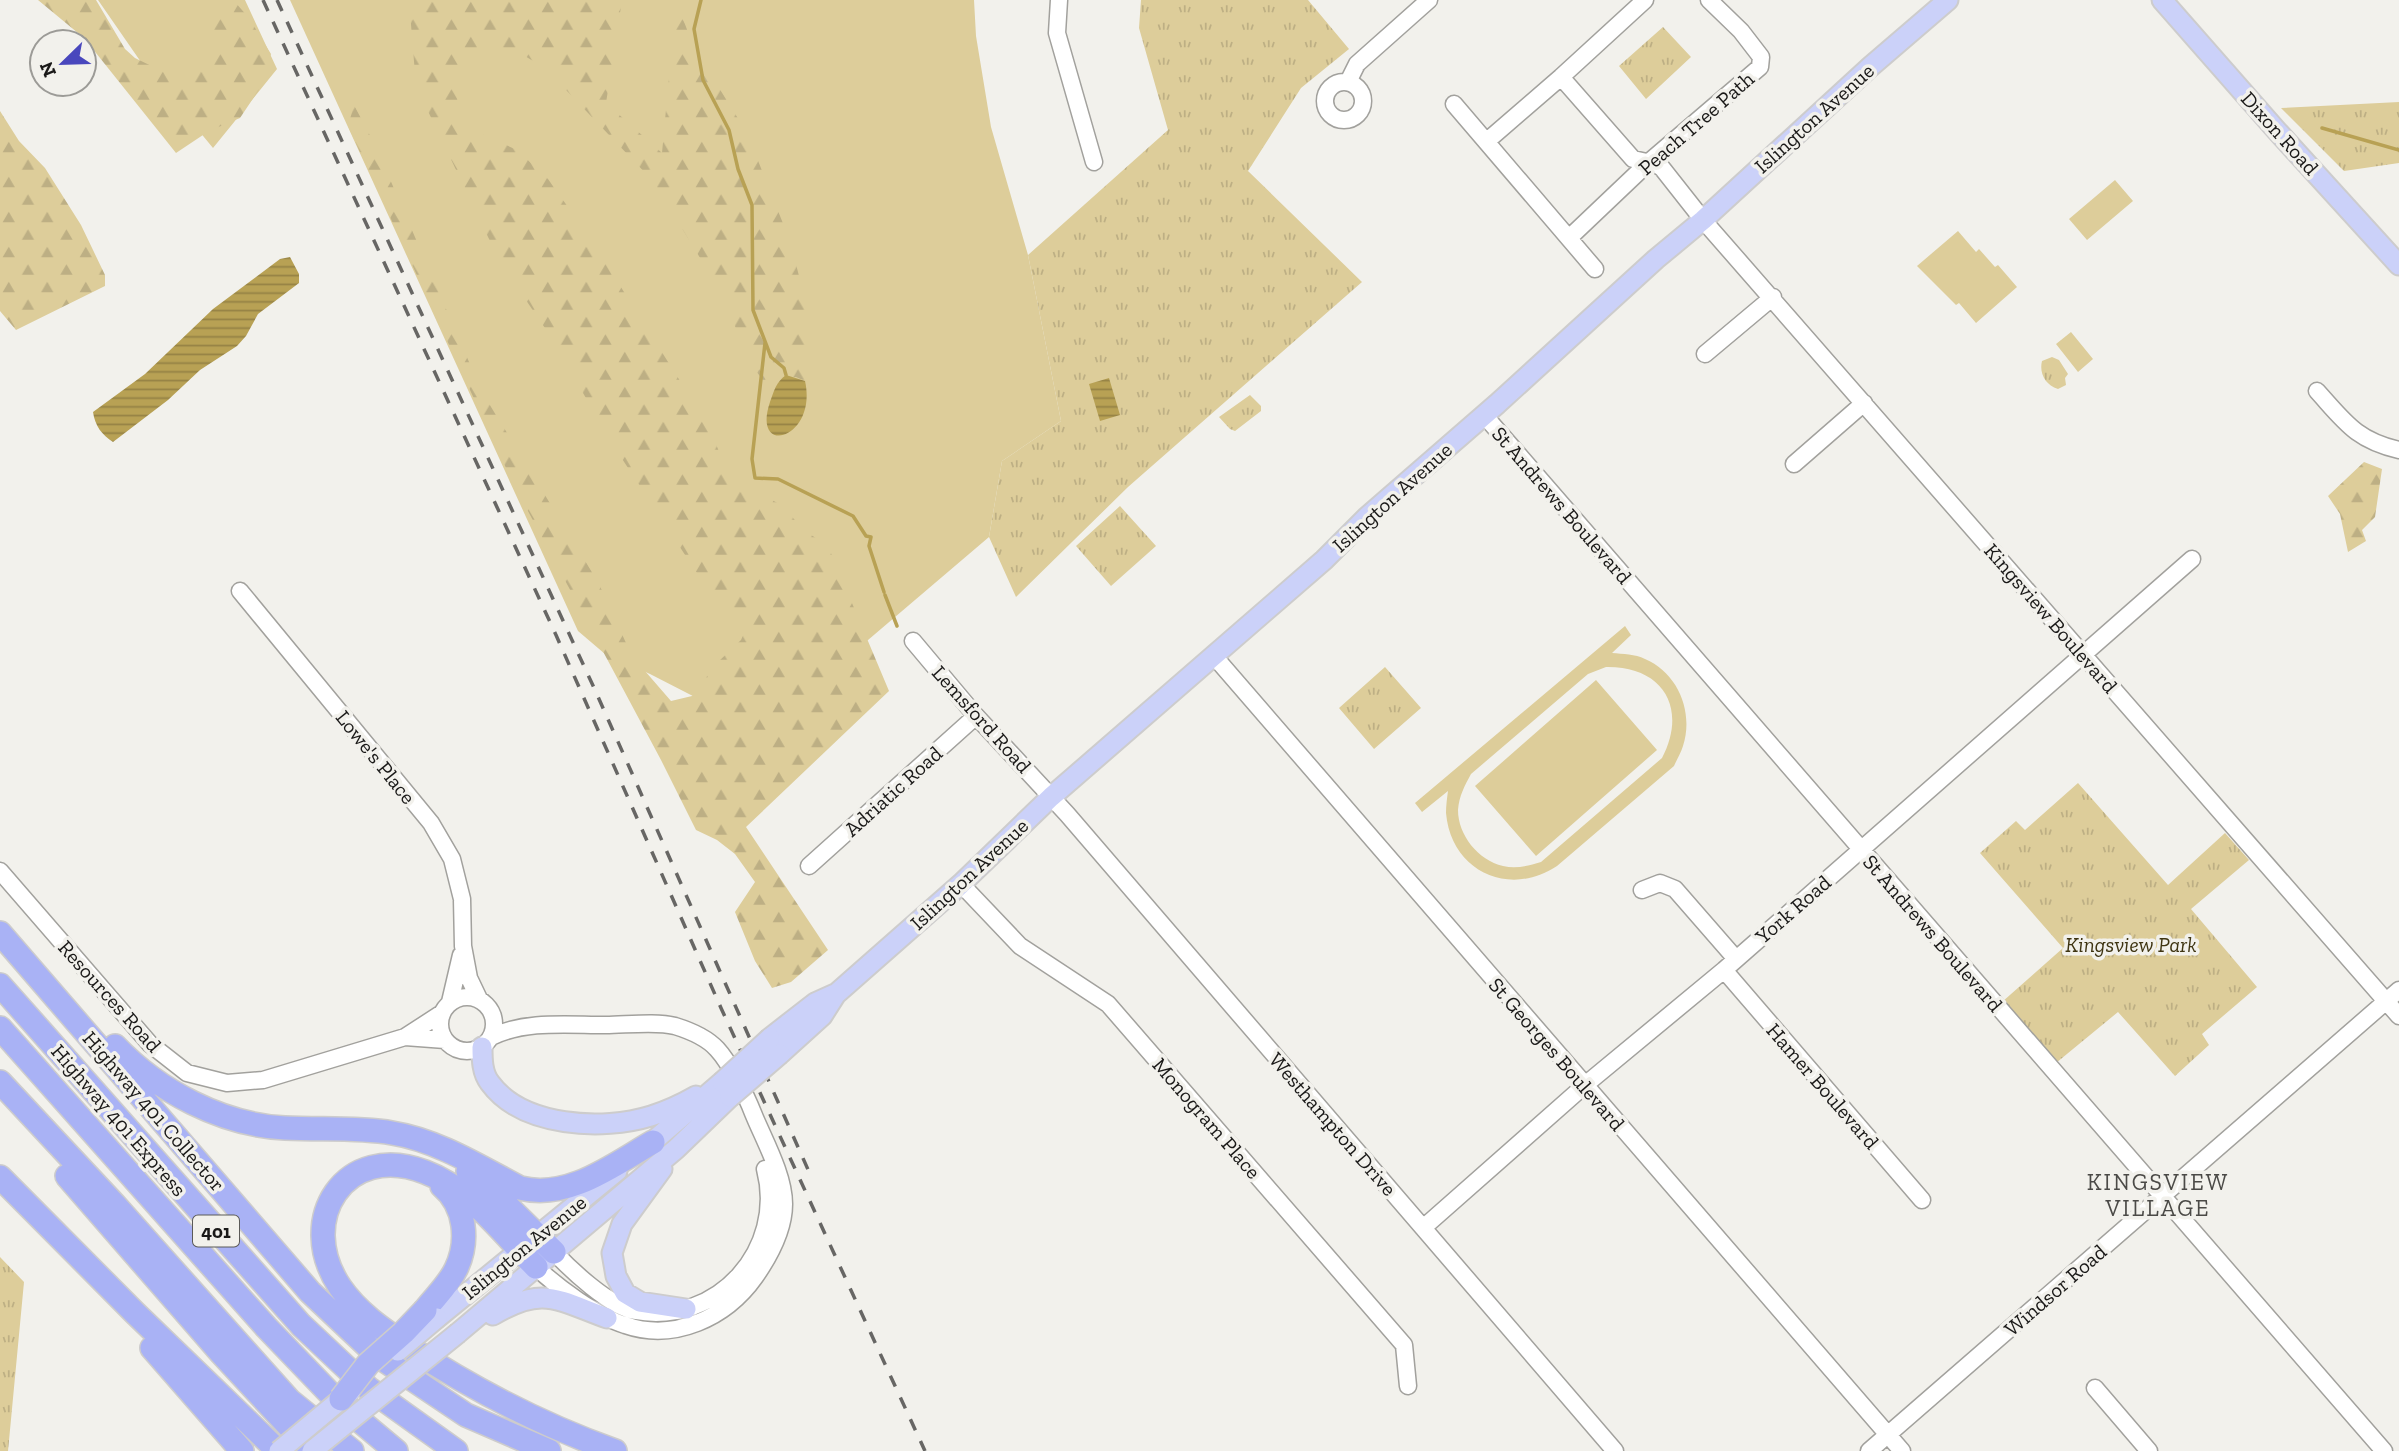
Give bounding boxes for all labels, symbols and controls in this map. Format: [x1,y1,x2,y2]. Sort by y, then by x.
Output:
north arrow [28,28,98,98]
text: N [34,58,61,81]
street label: Islington Avenue [1749,58,1879,178]
street label: Peach Tree Path [1633,66,1759,180]
street label: Dixon Road [2236,86,2324,180]
street label: St Andrews Boulevard [1487,421,1637,589]
street label: Islington Avenue [1327,437,1457,557]
street label: Kingsview Boulevard [1979,538,2123,698]
street label: Lemsford Road [927,660,1037,778]
street label: Lowe's Place [331,705,421,809]
street label: Adriatic Road [839,740,947,841]
street label: Islington Avenue [905,813,1033,935]
street label: St Andrews Boulevard [1858,849,2008,1017]
street label: York Road [1749,869,1836,949]
park label: Kingsview Park [2065,932,2197,957]
street label: Resources Road [53,935,167,1057]
street label: St Georges Boulevard [1484,972,1631,1136]
street label: Hamer Boulevard [1762,1018,1885,1154]
street label: Highway 401 Collector [78,1026,230,1196]
street label: Highway 401 Express [46,1039,192,1201]
street label: Westhampton Drive [1264,1047,1402,1201]
street label: Monogram Place [1148,1052,1266,1184]
district label: KINGSVIEW VILLAGE [2087,1168,2229,1222]
street label: Islington Avenue [457,1189,591,1305]
road number: 401 [193,1216,239,1246]
street label: Windsor Road [1999,1239,2112,1341]

